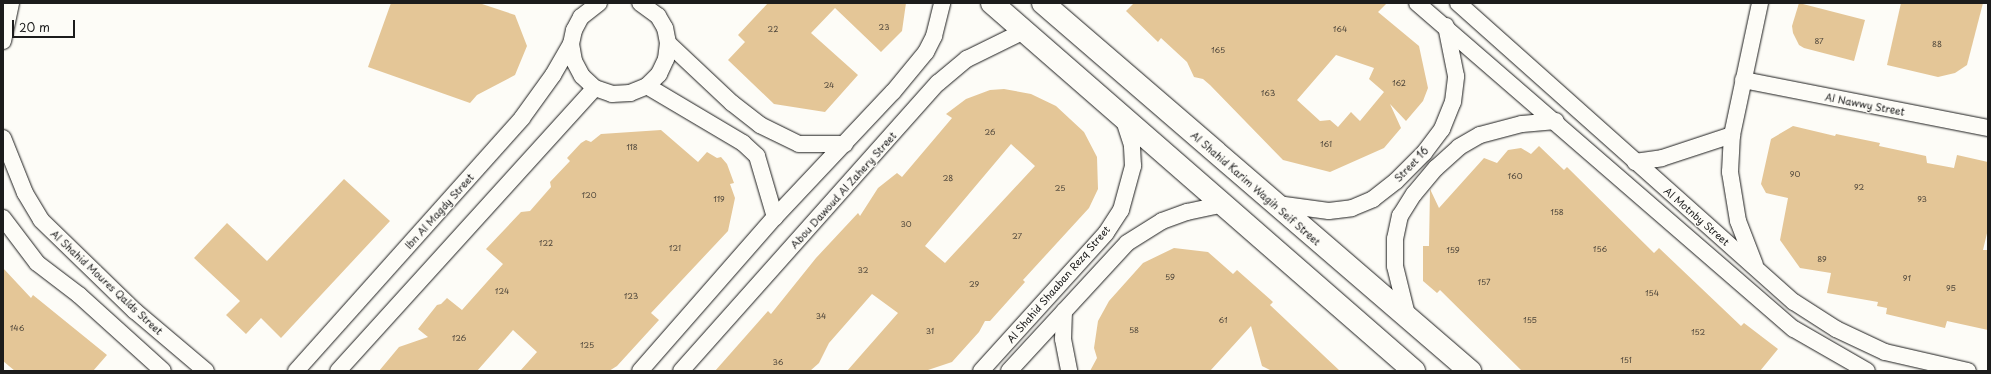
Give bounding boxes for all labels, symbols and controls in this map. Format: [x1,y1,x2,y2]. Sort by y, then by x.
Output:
scale bar [14,12,77,38]
text: 20 m [19,18,50,36]
house number: 23 [879,23,889,33]
house number: 22 [768,25,778,35]
house number: 164 [1333,25,1347,35]
house number: 87 [1814,37,1824,47]
house number: 88 [1932,40,1942,50]
house number: 165 [1211,46,1225,56]
house number: 162 [1392,79,1406,89]
house number: 24 [824,81,834,91]
house number: 163 [1261,89,1275,99]
street label: Al Nawwy Street [1824,90,1906,118]
house number: 26 [985,128,995,138]
street label: Abou Dawoud Al Zahery Street [787,129,899,251]
street label: Al Shahid Karim Wagih Seif Street [1189,129,1323,247]
house number: 161 [1320,140,1332,150]
house number: 118 [626,143,638,153]
street label: Street 16 [1391,144,1431,184]
house number: 90 [1790,170,1800,180]
street label: Ibn Al Magdy Street [402,171,476,251]
house number: 160 [1507,172,1523,182]
house number: 28 [943,174,953,184]
house number: 92 [1854,183,1864,193]
house number: 25 [1055,184,1065,194]
street label: Al Motnby Street [1662,184,1732,248]
house number: 120 [581,191,597,201]
house number: 119 [713,195,725,205]
house number: 93 [1917,195,1927,205]
house number: 158 [1550,208,1564,218]
house number: 30 [900,220,912,230]
street label: Al Shahid Shaaban Rezq Street [1004,223,1112,345]
street label: Al Shahid Moures Qalds Street [48,227,166,337]
house number: 27 [1012,232,1022,242]
house number: 122 [539,239,553,249]
house number: 121 [669,244,681,254]
house number: 156 [1593,245,1607,255]
house number: 159 [1446,246,1460,256]
house number: 89 [1817,255,1827,265]
house number: 32 [858,266,868,276]
house number: 59 [1165,273,1175,283]
house number: 91 [1903,274,1911,284]
house number: 157 [1477,278,1491,288]
house number: 29 [969,280,979,290]
house number: 95 [1946,284,1956,294]
house number: 124 [495,287,509,297]
house number: 154 [1645,289,1659,299]
house number: 123 [624,292,638,302]
house number: 34 [816,312,826,322]
house number: 61 [1219,316,1227,326]
house number: 155 [1523,316,1537,326]
house number: 146 [10,324,24,334]
house number: 58 [1129,326,1139,336]
house number: 31 [926,327,934,337]
house number: 152 [1691,328,1705,338]
house number: 126 [452,334,466,344]
house number: 125 [580,341,594,351]
house number: 151 [1620,356,1632,366]
house number: 36 [773,358,783,368]

